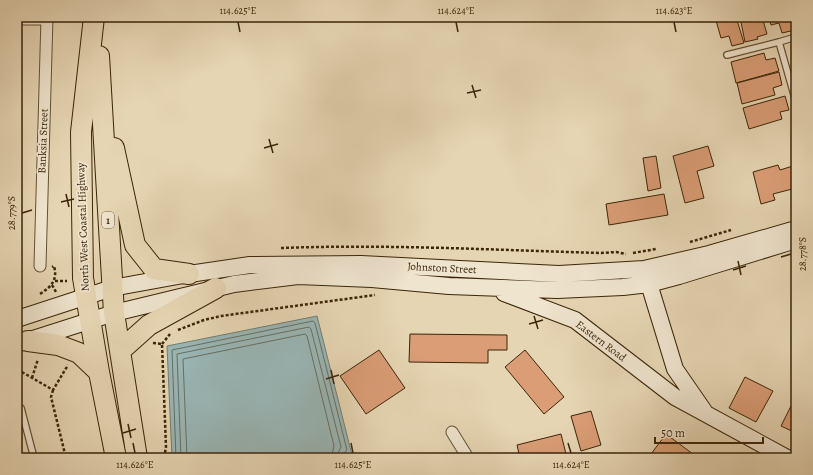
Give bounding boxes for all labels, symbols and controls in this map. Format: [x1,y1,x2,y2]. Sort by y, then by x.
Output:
text: 114.625°E [219,4,257,17]
text: 114.624°E [437,4,475,17]
text: 114.623°E [656,4,693,17]
street label: Banksia Street [34,108,52,174]
street label: North West Coastal Highway [73,162,93,292]
text: 28.779°S [5,196,18,230]
road number: 1 [102,212,114,228]
text: 28.778°S [796,237,809,271]
street label: Johnston Street [407,259,477,277]
street label: Eastern Road [573,317,629,365]
scale bar [655,419,763,445]
text: 50 m [661,425,685,441]
text: 114.626°E [116,458,154,471]
text: 114.625°E [334,458,372,471]
text: 114.624°E [552,458,590,471]

